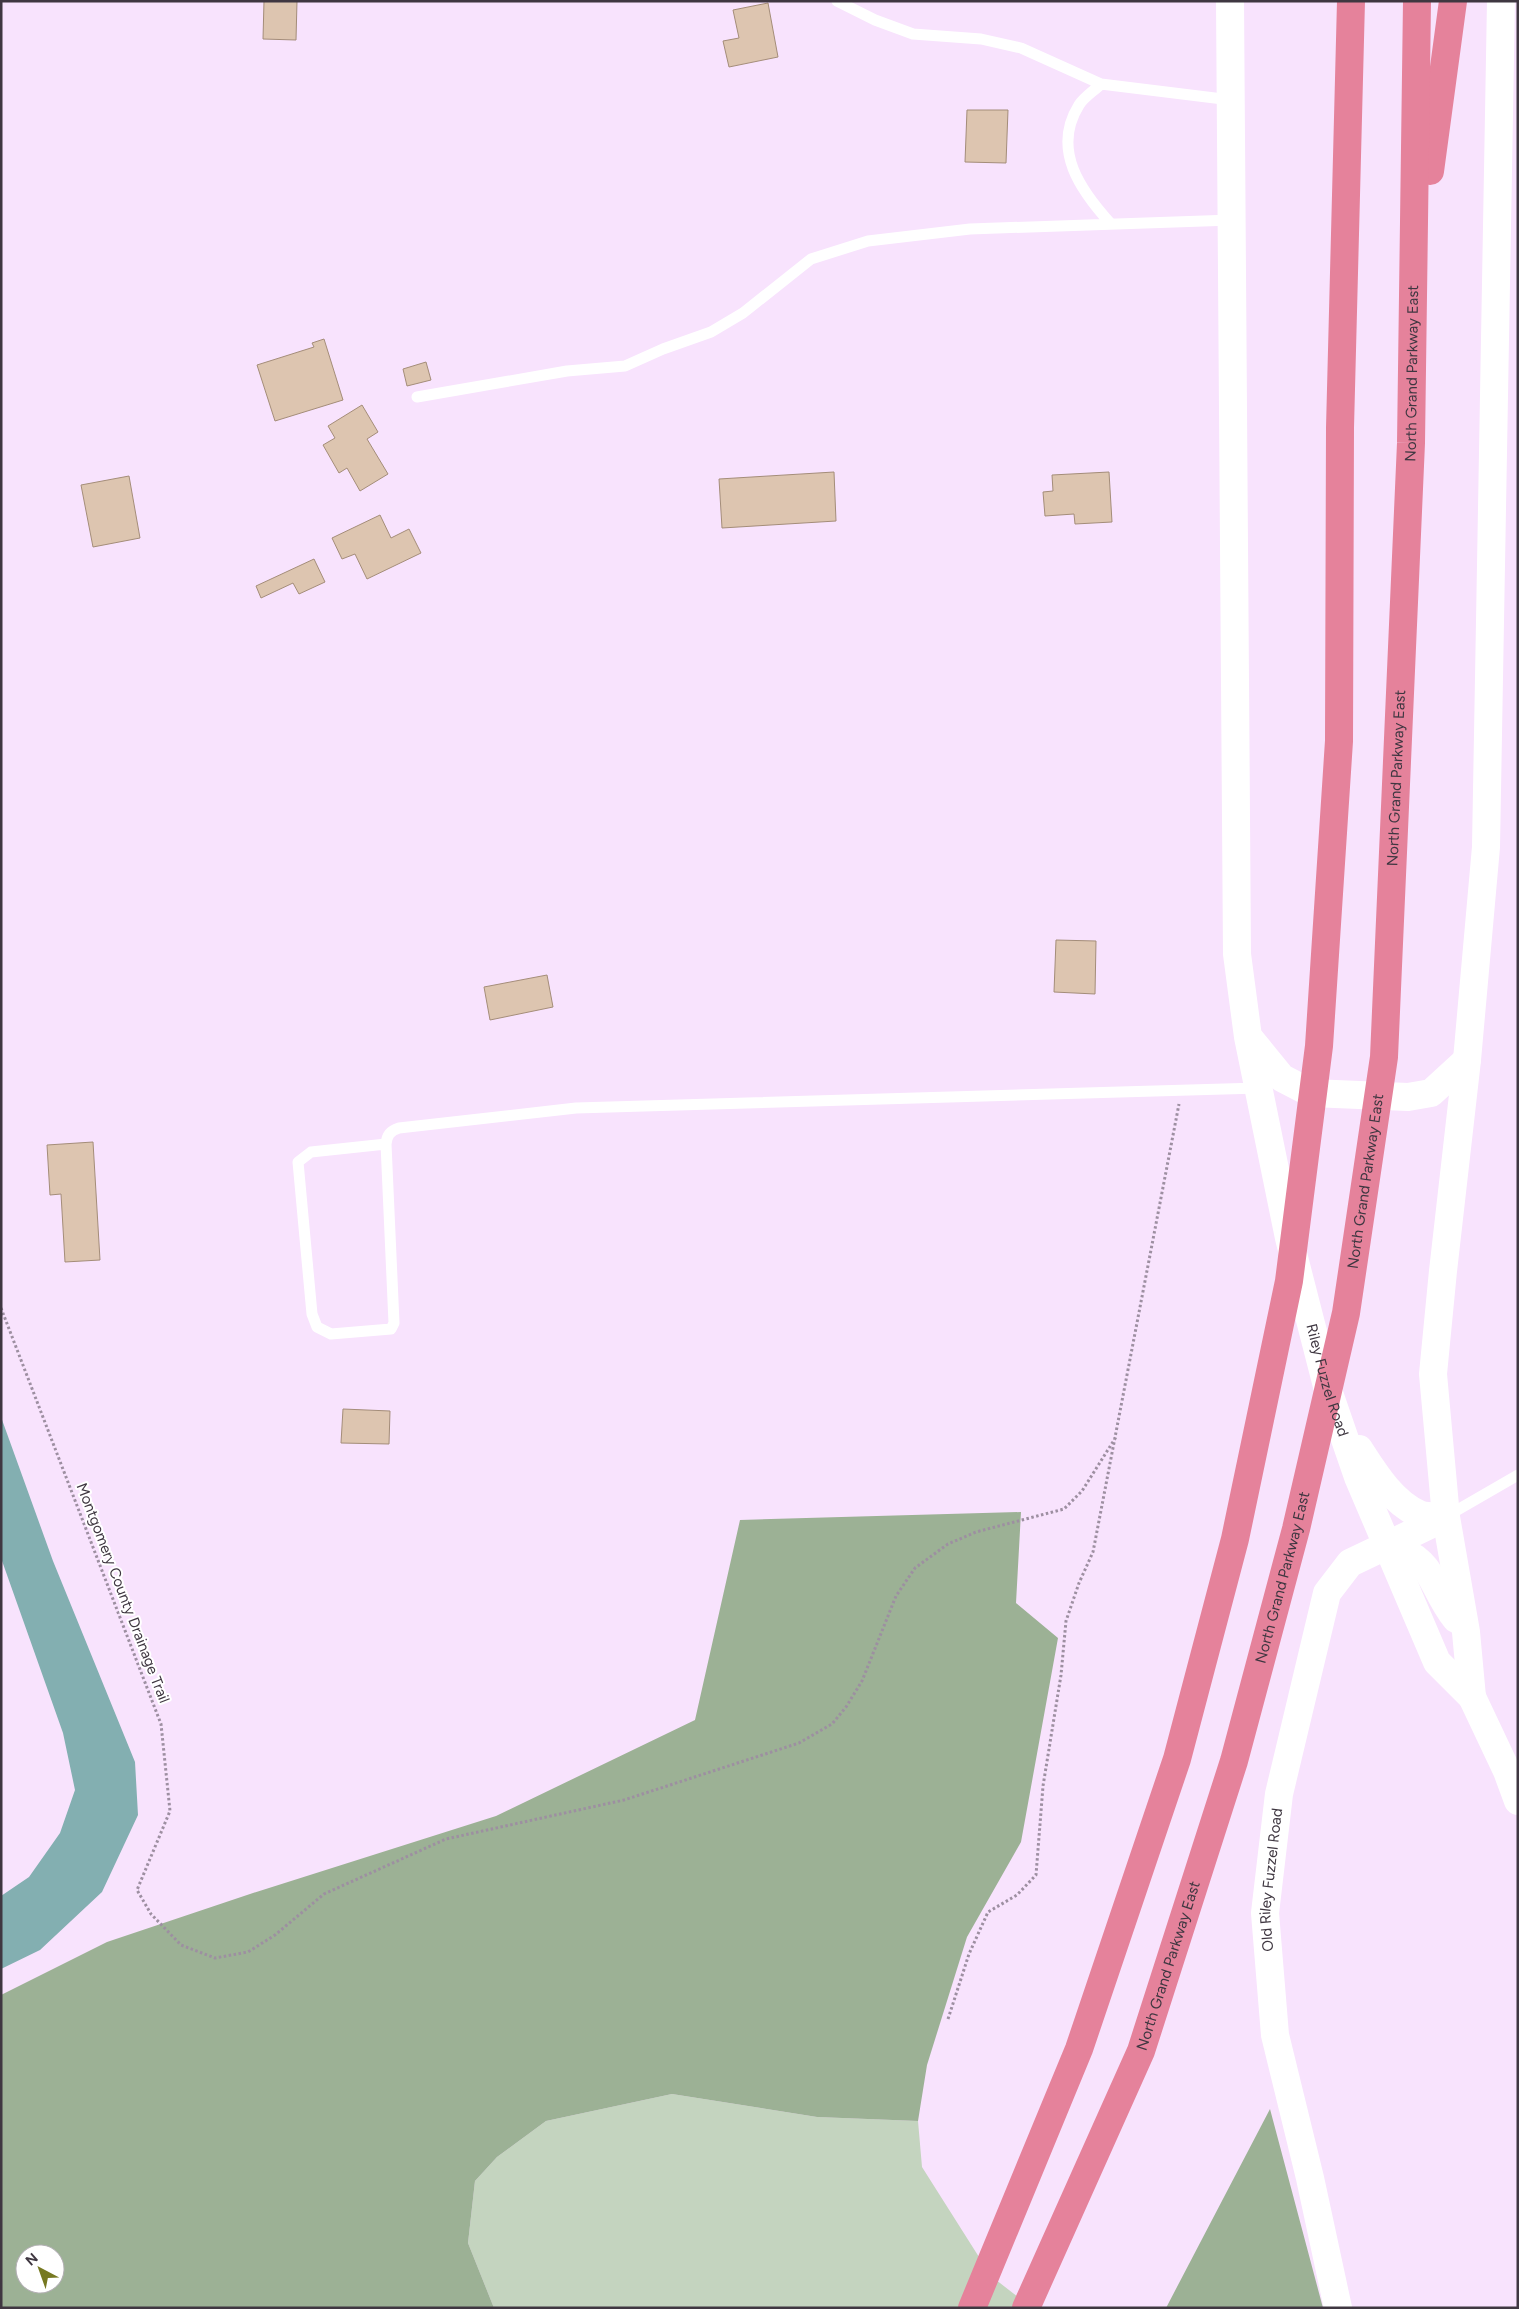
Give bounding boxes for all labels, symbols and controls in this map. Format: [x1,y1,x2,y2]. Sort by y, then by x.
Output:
street label: North Grand Parkway East [1401,285,1422,462]
street label: North Grand Parkway East [1383,689,1409,867]
street label: North Grand Parkway East [1344,1092,1387,1270]
street label: Riley Fuzzel Road [1302,1322,1352,1439]
street label: Montgomery County Drainage Trail [73,1480,173,1706]
street label: North Grand Parkway East [1252,1490,1313,1665]
street label: Old Riley Fuzzel Road [1256,1807,1286,1952]
street label: North Grand Parkway East [1133,1879,1204,2053]
north arrow [15,2244,65,2294]
text: N [22,2250,41,2270]

